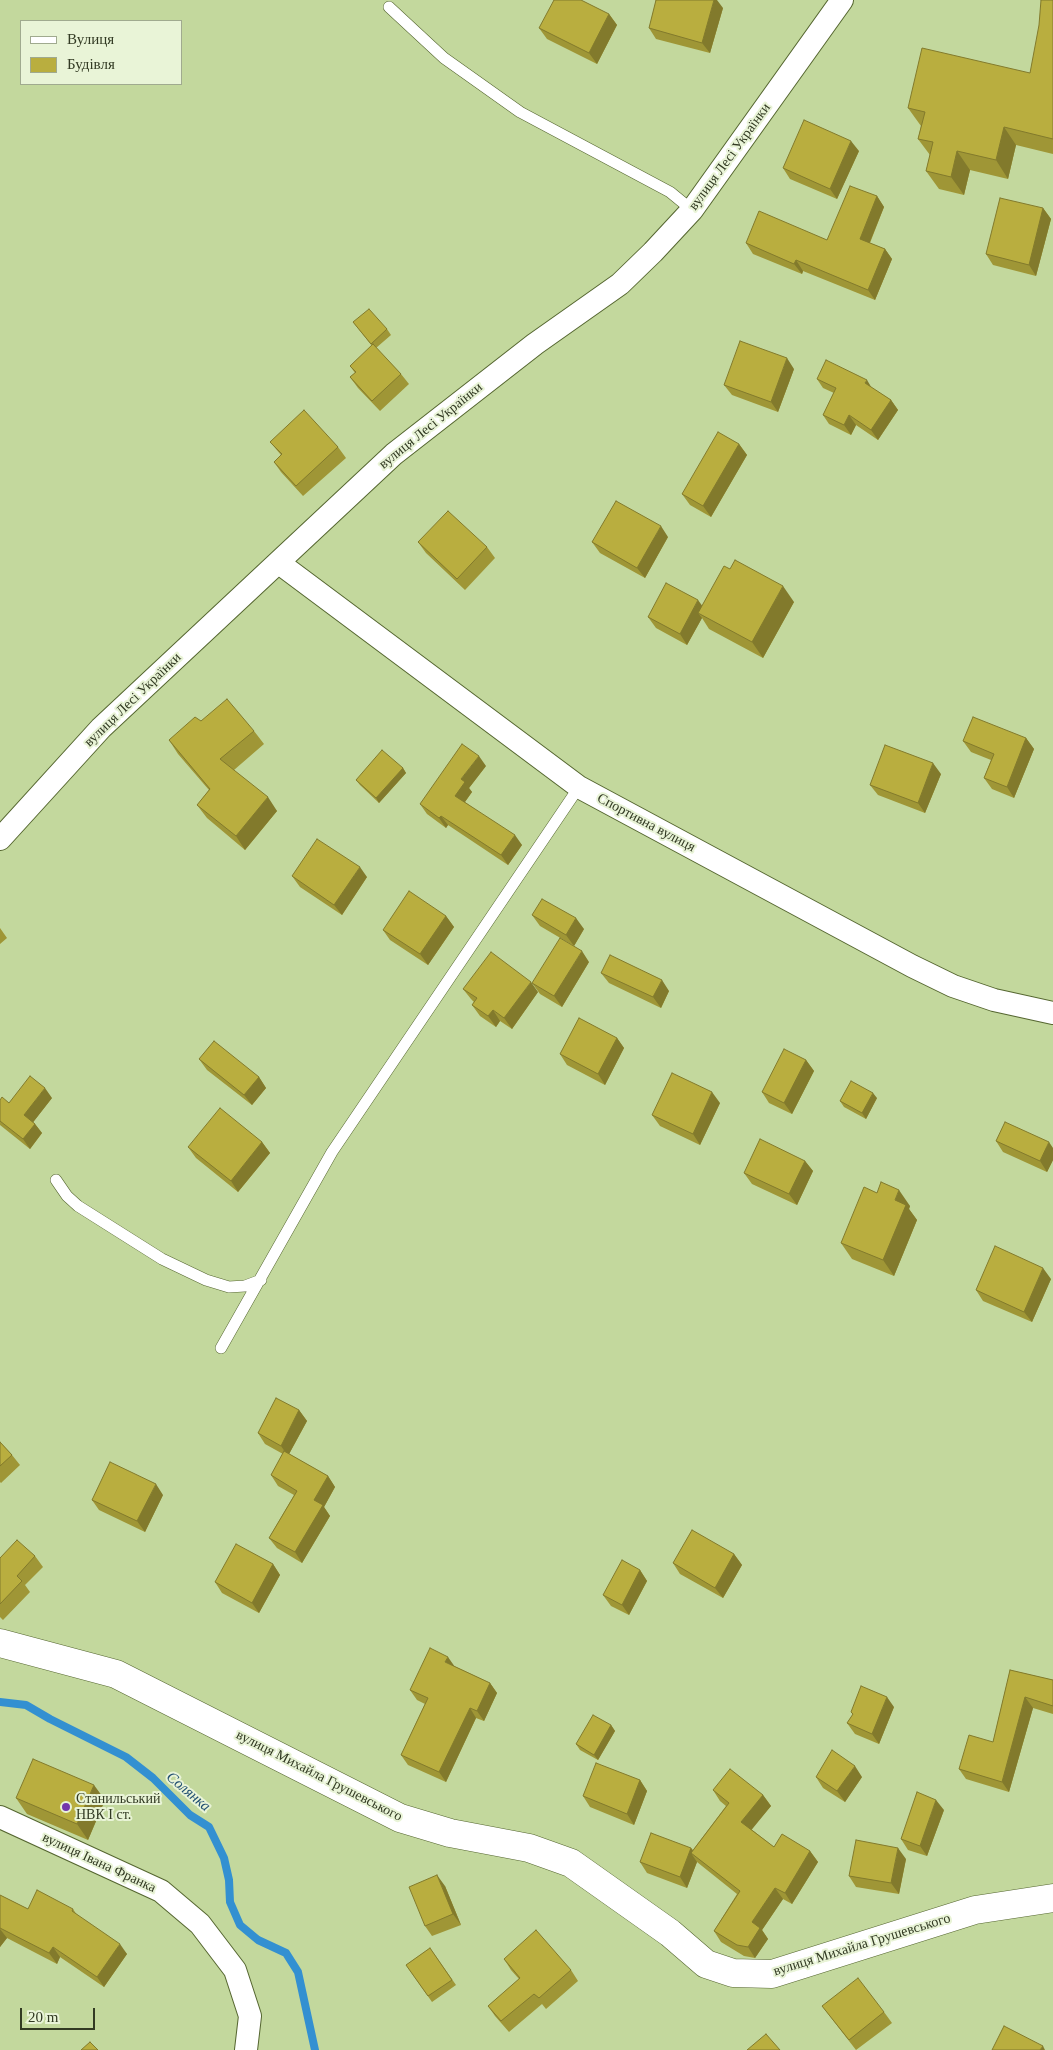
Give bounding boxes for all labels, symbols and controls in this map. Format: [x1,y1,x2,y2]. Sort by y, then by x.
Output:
legend [20,20,182,85]
text: Вулиця [67,31,114,47]
text: Будівля [67,56,115,72]
street label: вулиця Лесі Українки [685,100,775,214]
street label: вулиця Лесі Українки [376,379,486,473]
street label: вулиця Лесі Українки [81,649,185,751]
street label: Спортивна вулиця [594,790,698,856]
street label: вулиця Михайла Грушевського [233,1727,405,1825]
water label: Солянка [162,1768,214,1816]
place label: Станильський НВК І ст. [76,1791,160,1824]
marker: Станильський НВК І ст. [60,1801,72,1813]
street label: вулиця Івана Франка [39,1829,159,1897]
street label: вулиця Михайла Грушевського [771,1910,953,1980]
scale bar [22,1998,98,2030]
text: 20 m [28,2009,58,2025]

